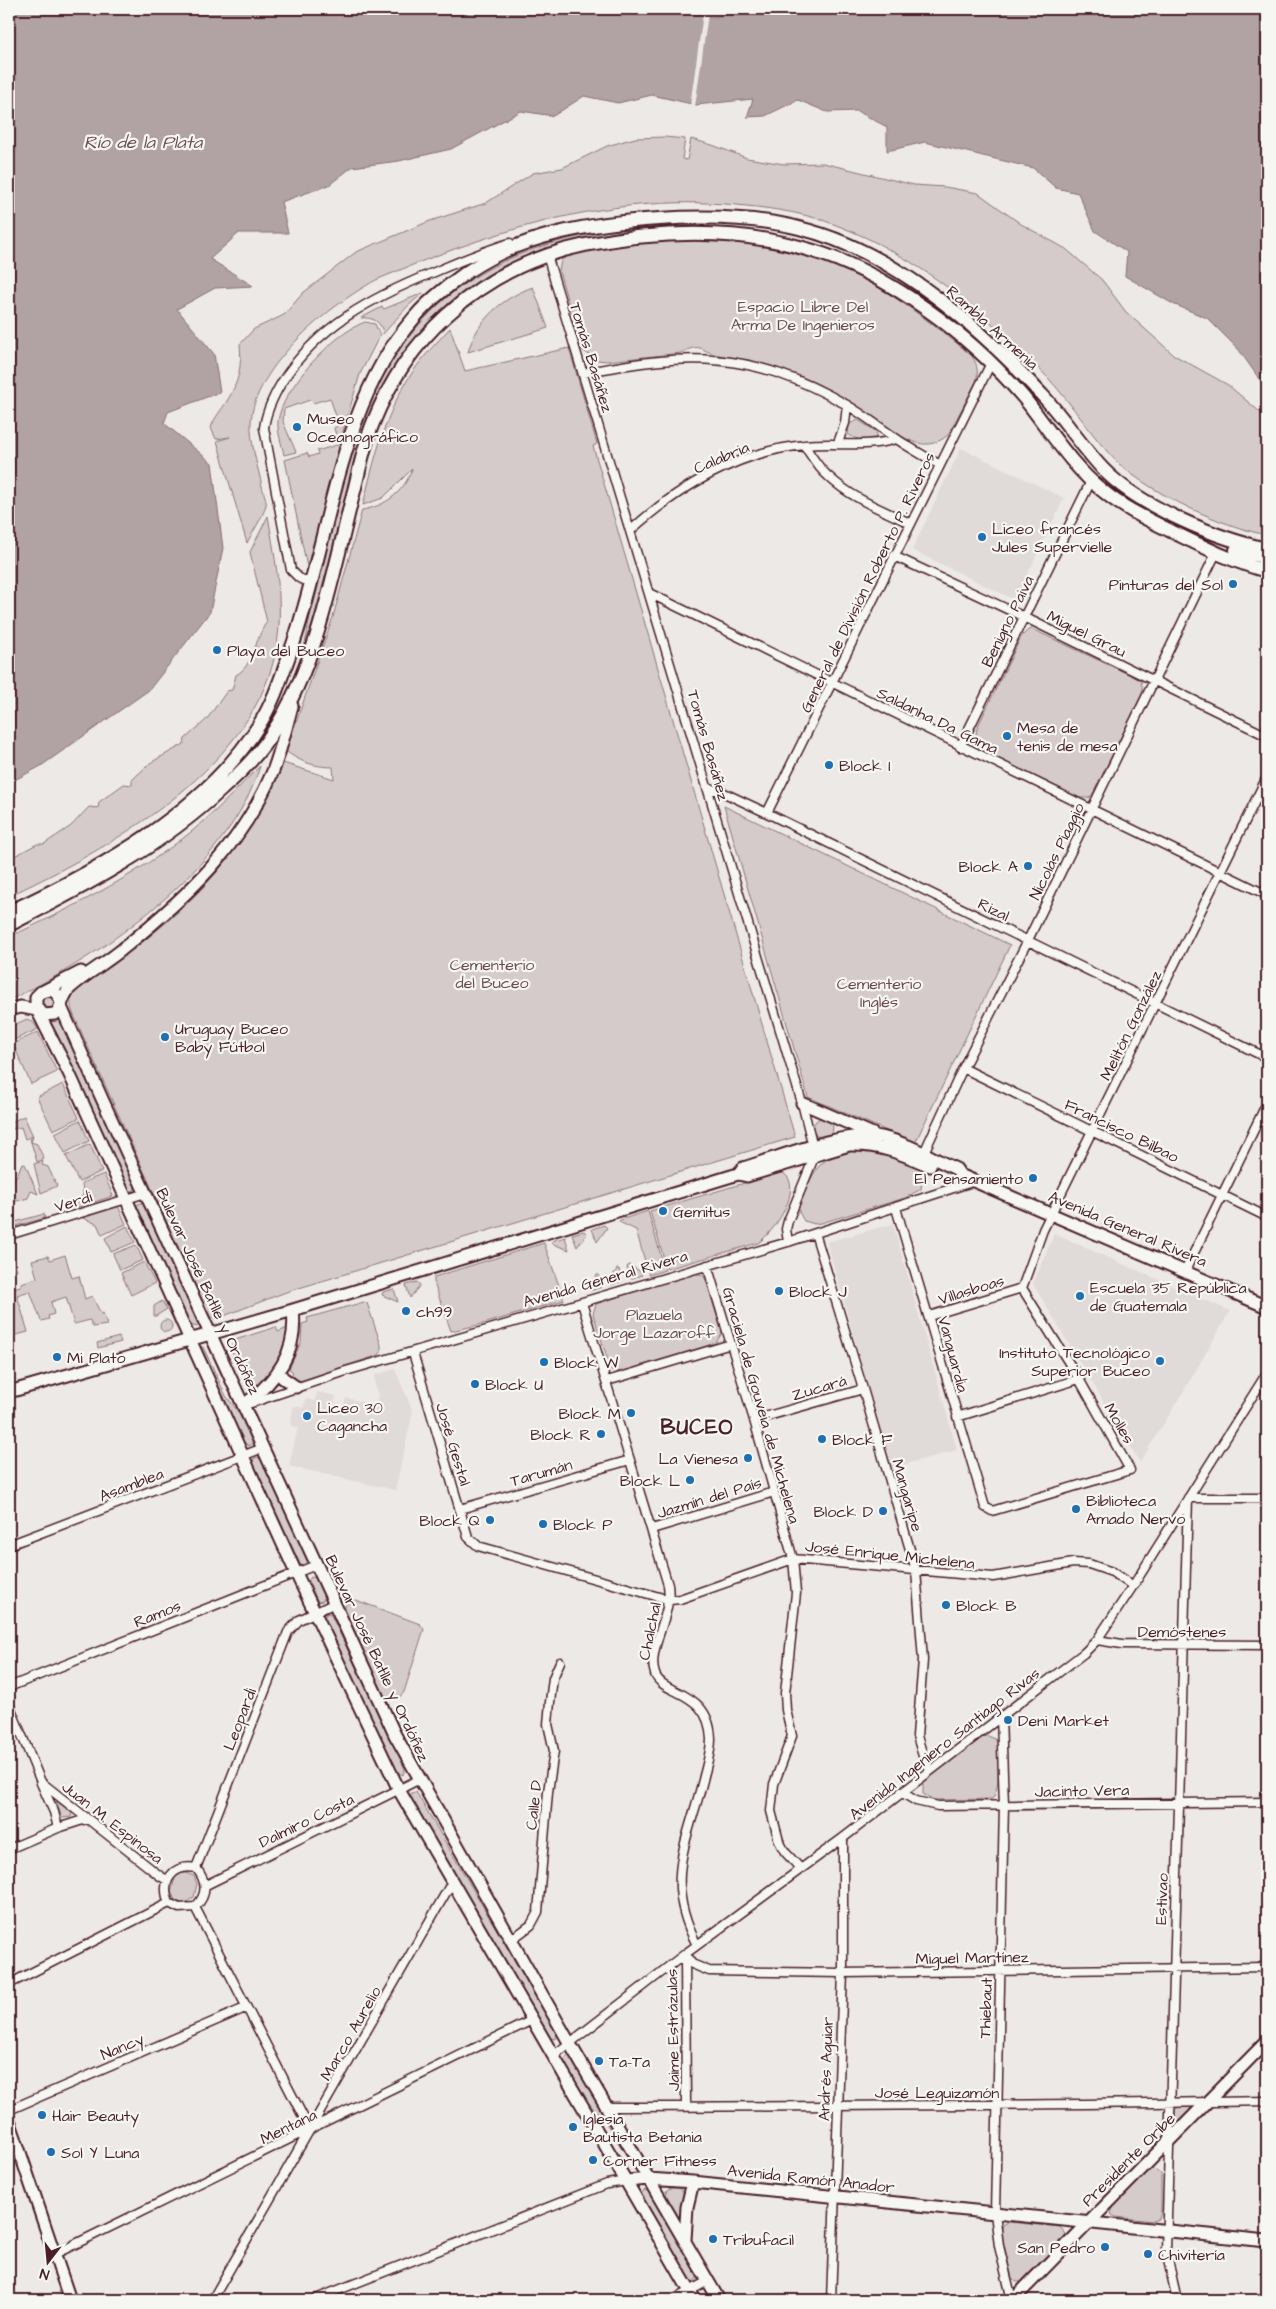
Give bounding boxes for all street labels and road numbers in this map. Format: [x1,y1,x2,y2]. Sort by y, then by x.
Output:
street label: Rambla Armenia [942,280,1043,375]
street label: Tomás Basáñez [564,299,618,415]
street label: Calabria [690,436,753,479]
street label: General de División Roberto P. Riveros [795,449,941,716]
street label: Benigno Paiva [976,572,1040,671]
street label: Miguel Grau [1043,605,1130,663]
street label: Saldanha Da Gama [873,682,1002,760]
street label: Tomás Basáñez [682,687,734,803]
street label: Nicolás Piaggio [1024,799,1091,904]
street label: Rizal [974,893,1013,927]
street label: Melitón González [1095,967,1167,1084]
street label: Francisco Bilbao [1061,1094,1182,1168]
street label: Bulevar José Batlle y Ordóñez [150,1185,266,1399]
street label: Verdi [52,1186,95,1218]
street label: Avenida General Rivera [1045,1186,1210,1272]
street label: Avenida General Rivera [520,1245,690,1313]
street label: Villasboas [936,1270,1007,1310]
street label: Graciela de Gouveia de Michelena [717,1285,805,1526]
street label: Vanguardia [931,1314,974,1395]
street label: Zucará [789,1370,849,1406]
street label: Molles [1099,1399,1140,1448]
street label: José Gestal [430,1400,476,1488]
street label: Tarumán [508,1454,575,1492]
street label: Mangaripe [885,1456,928,1535]
street label: Asamblea [96,1463,167,1507]
street label: Jazmín del País [654,1472,764,1524]
street label: José Enrique Michelena [804,1535,976,1575]
street label: Bulevar José Batlle y Ordóñez [319,1552,435,1766]
street label: Ramos [131,1595,184,1633]
street label: Chalchal [633,1600,667,1662]
street label: Demóstenes [1138,1621,1226,1643]
street label: Avenida Ingeniero Santiago Rivas [845,1662,1045,1826]
street label: Leopardi [218,1684,262,1754]
street label: Juan M. Espinosa [57,1776,168,1869]
street label: Calle D [520,1779,548,1831]
street label: Jacinto Vera [1034,1779,1130,1803]
street label: Dalmiro Costa [255,1788,358,1853]
street label: Estivao [1150,1873,1174,1925]
street label: Miguel Martínez [915,1946,1029,1971]
street label: Jaime Estrázulas [661,1969,685,2091]
street label: Thiebaut [974,1977,998,2039]
street label: Marco Aurelio [315,1982,387,2085]
street label: Andrés Aguiar [813,2016,840,2122]
street label: Nancy [97,2028,148,2067]
street label: José Leguizamón [875,2082,999,2105]
street label: Mentana [256,2104,321,2150]
street label: Presidente Oribe [1077,2108,1181,2211]
street label: Avenida Ramón Anador [726,2159,896,2199]

